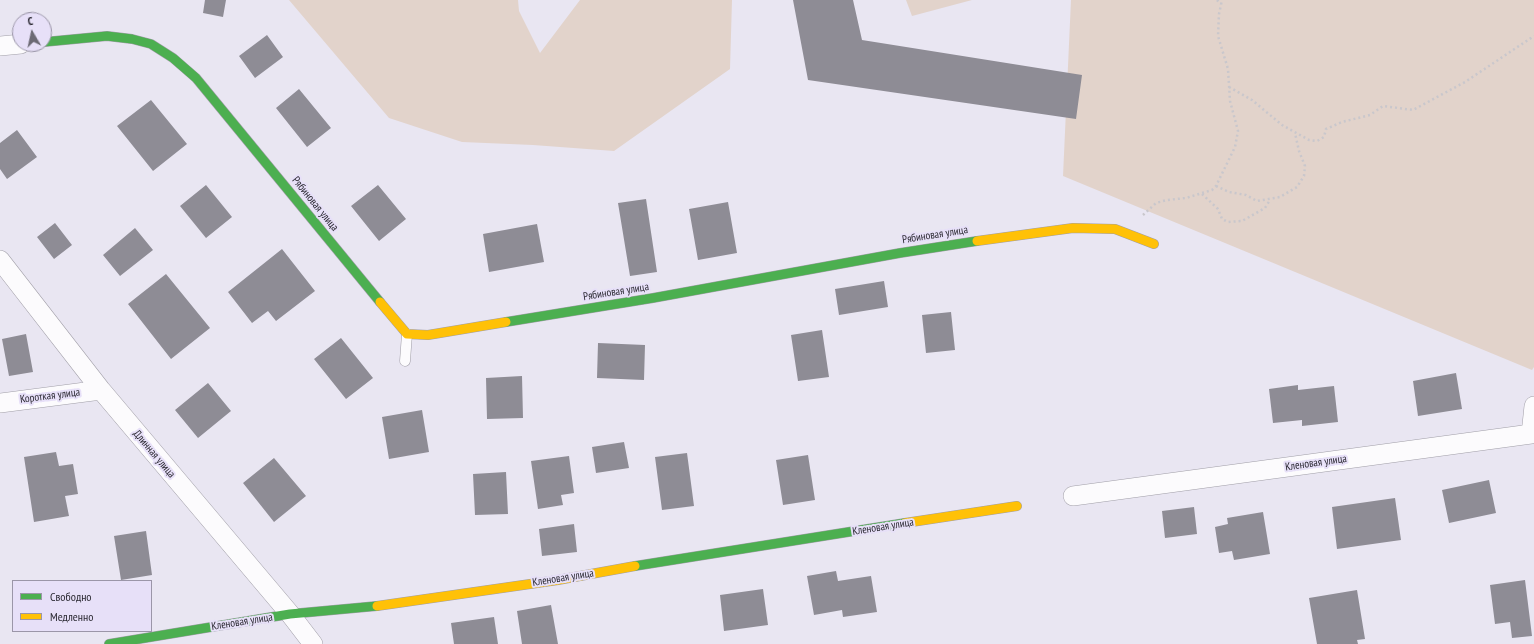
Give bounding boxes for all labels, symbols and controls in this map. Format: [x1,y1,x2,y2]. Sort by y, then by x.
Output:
north arrow [12,12,52,52]
text: С [27,14,34,28]
street label: Рябиновая улица [289,174,341,234]
street label: Рябиновая улица [901,223,969,247]
street label: Рябиновая улица [582,280,650,304]
street label: Короткая улица [19,386,81,406]
street label: Длинная улица [130,427,178,481]
street label: Кленовая улица [1284,452,1348,474]
street label: Кленовая улица [851,516,915,538]
street label: Кленовая улица [531,567,595,589]
legend [12,580,152,632]
text: Свободно [50,589,92,604]
text: Медленно [50,609,93,624]
street label: Кленовая улица [210,611,274,633]

